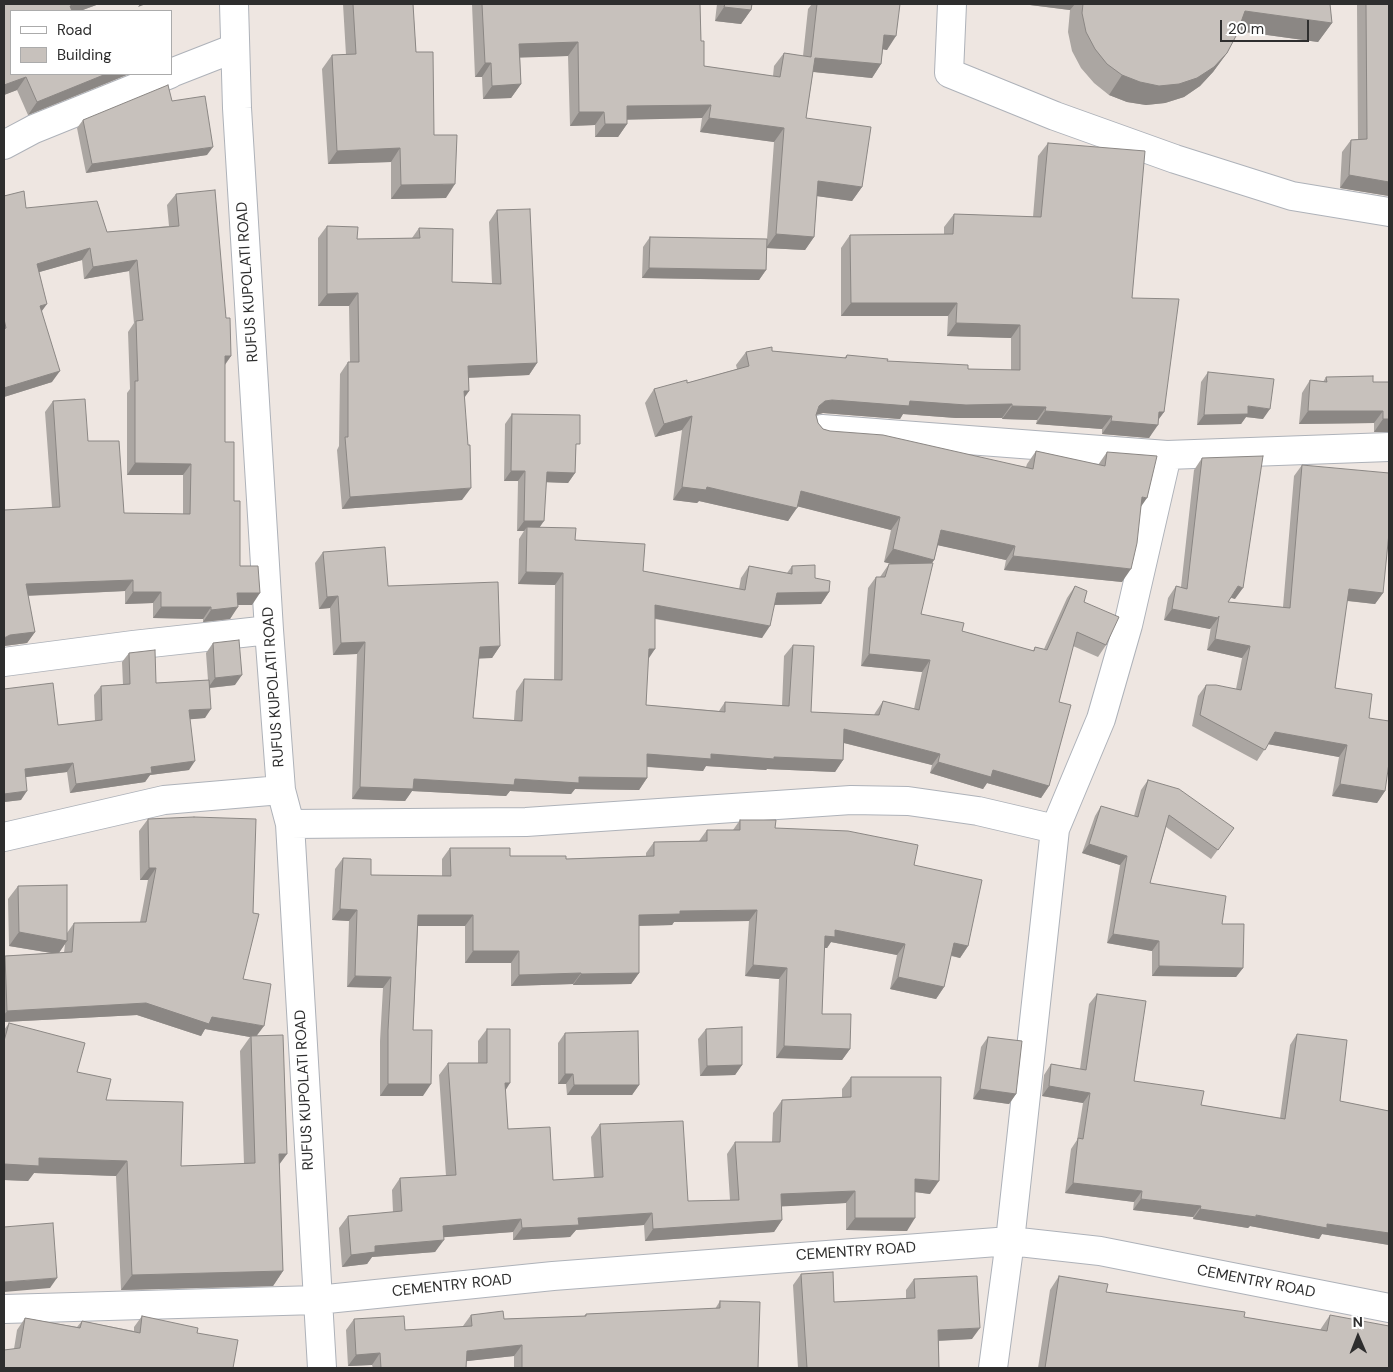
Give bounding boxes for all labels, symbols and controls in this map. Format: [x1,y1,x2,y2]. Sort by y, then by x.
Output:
legend [10,10,172,75]
scale bar [1223,10,1312,42]
text: 20 m [1228,19,1264,39]
text: Road [57,20,92,40]
text: Building [57,45,112,65]
street label: RUFUS KUPOLATI ROAD [233,201,263,363]
street label: RUFUS KUPOLATI ROAD [259,606,289,768]
street label: RUFUS KUPOLATI ROAD [292,1009,318,1171]
street label: CEMENTRY ROAD [795,1239,917,1265]
street label: CEMENTRY ROAD [1195,1262,1317,1302]
street label: CEMENTRY ROAD [391,1271,513,1301]
north arrow [1333,1312,1383,1362]
text: N [1352,1313,1363,1331]

